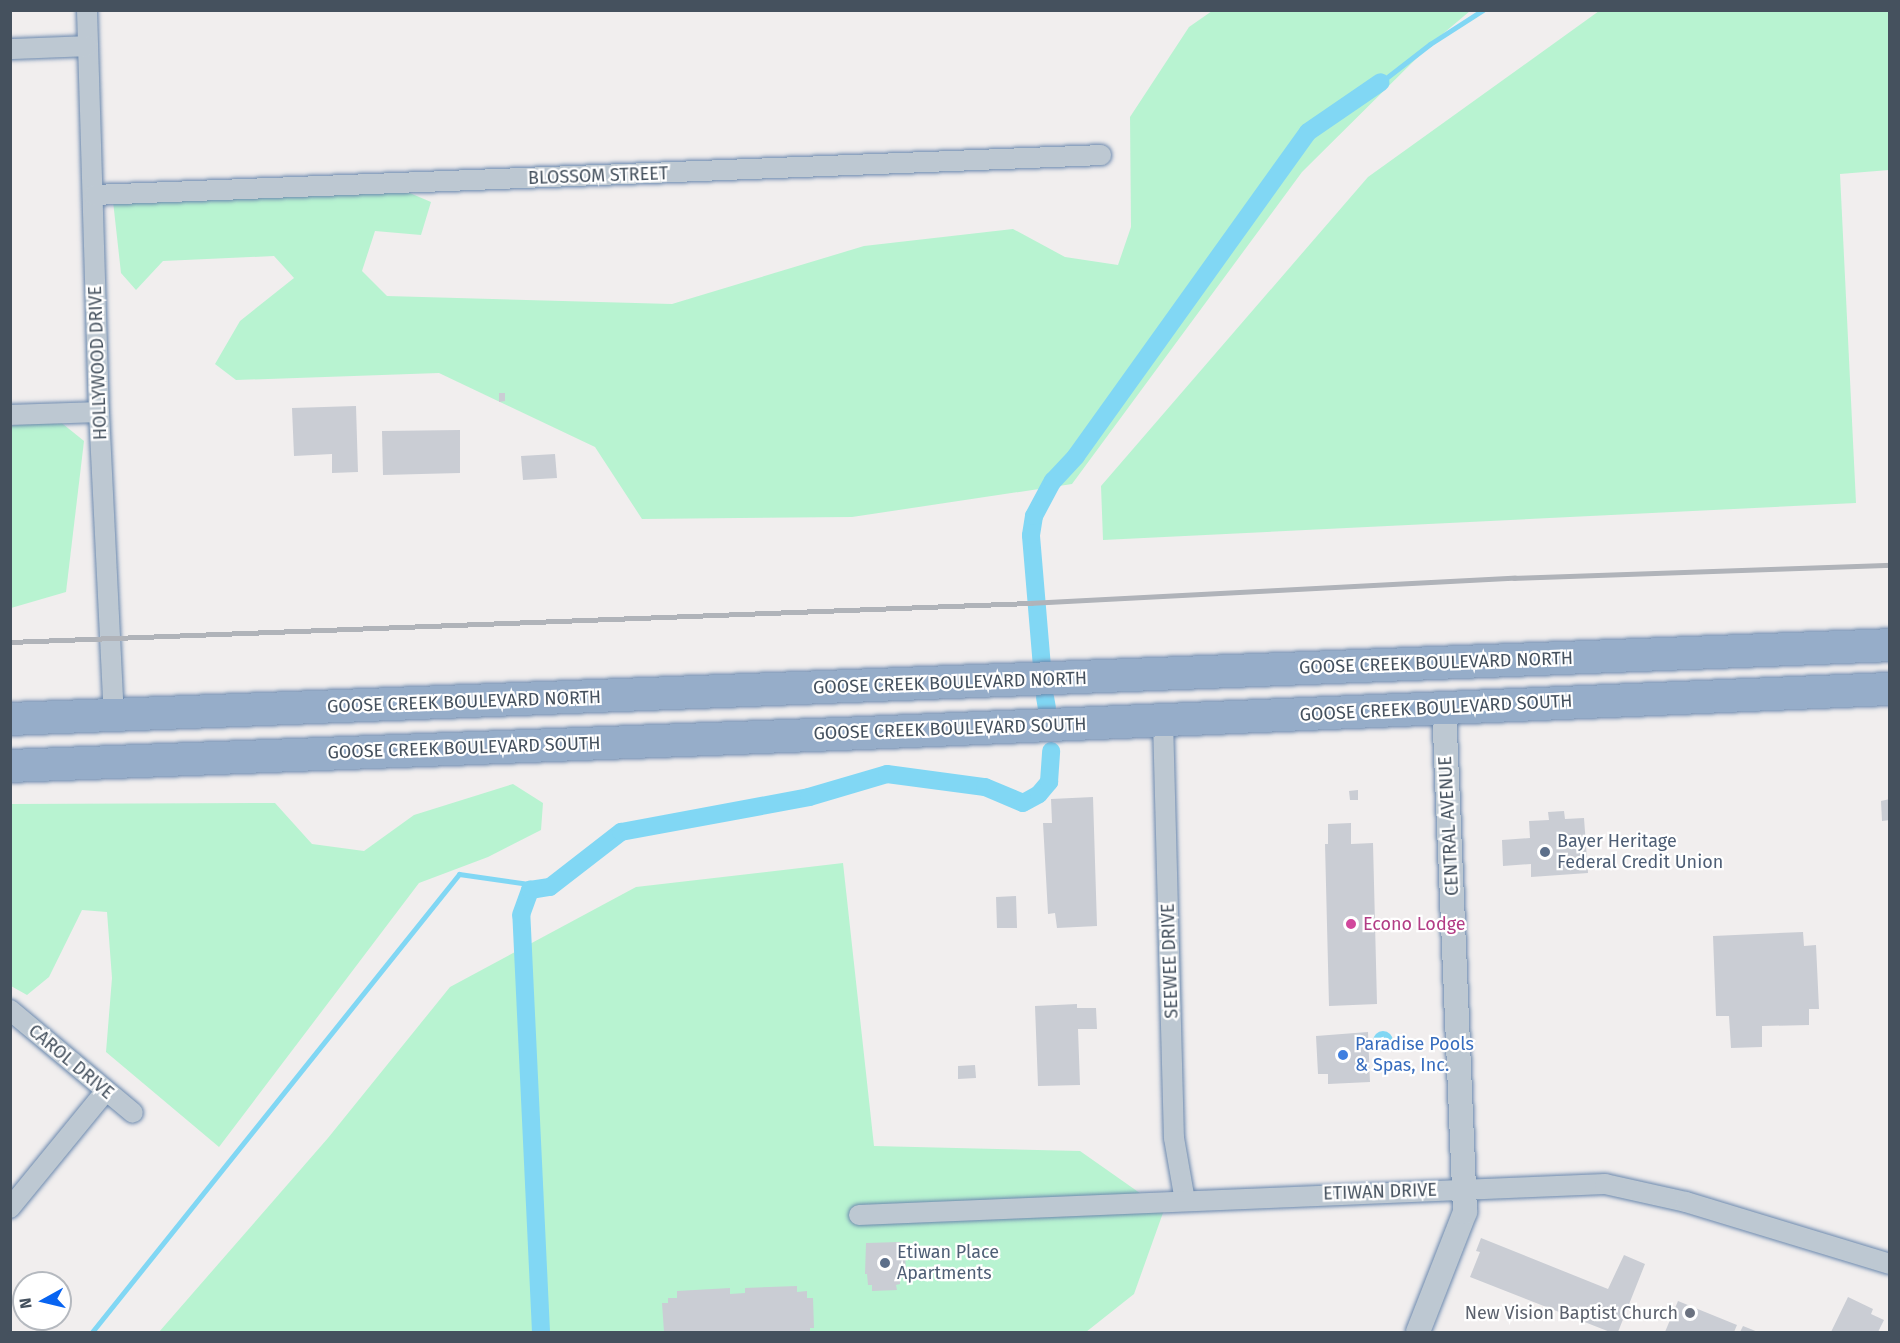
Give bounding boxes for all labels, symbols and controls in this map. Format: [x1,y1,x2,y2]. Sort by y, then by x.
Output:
street label: BLOSSOM STREET [528,163,668,189]
street label: HOLLYWOOD DRIVE [85,285,111,441]
street label: GOOSE CREEK BOULEVARD NORTH [1299,647,1573,679]
street label: GOOSE CREEK BOULEVARD NORTH [813,667,1087,699]
street label: GOOSE CREEK BOULEVARD NORTH [327,686,601,718]
street label: GOOSE CREEK BOULEVARD SOUTH [1299,690,1573,726]
street label: GOOSE CREEK BOULEVARD SOUTH [813,713,1087,745]
street label: GOOSE CREEK BOULEVARD SOUTH [327,732,601,764]
street label: CENTRAL AVENUE [1435,756,1463,896]
place label: Bayer Heritage Federal Credit Union [1557,831,1723,874]
marker: Bayer Heritage Federal Credit Union [1538,845,1552,859]
street label: SEEWEE DRIVE [1157,903,1183,1019]
place label: Econo Lodge [1363,913,1466,935]
marker: Econo Lodge [1344,917,1358,931]
street label: CAROL DRIVE [24,1020,118,1104]
place label: Paradise Pools & Spas, Inc. [1355,1034,1474,1076]
marker: Paradise Pools & Spas, Inc. [1336,1048,1350,1062]
street label: ETIWAN DRIVE [1323,1179,1437,1205]
place label: Etiwan Place Apartments [897,1242,999,1284]
marker: Etiwan Place Apartments [878,1256,892,1270]
north arrow [12,1271,72,1331]
text: N [16,1297,36,1310]
place label: New Vision Baptist Church [1465,1302,1678,1324]
marker: New Vision Baptist Church [1683,1306,1697,1320]

